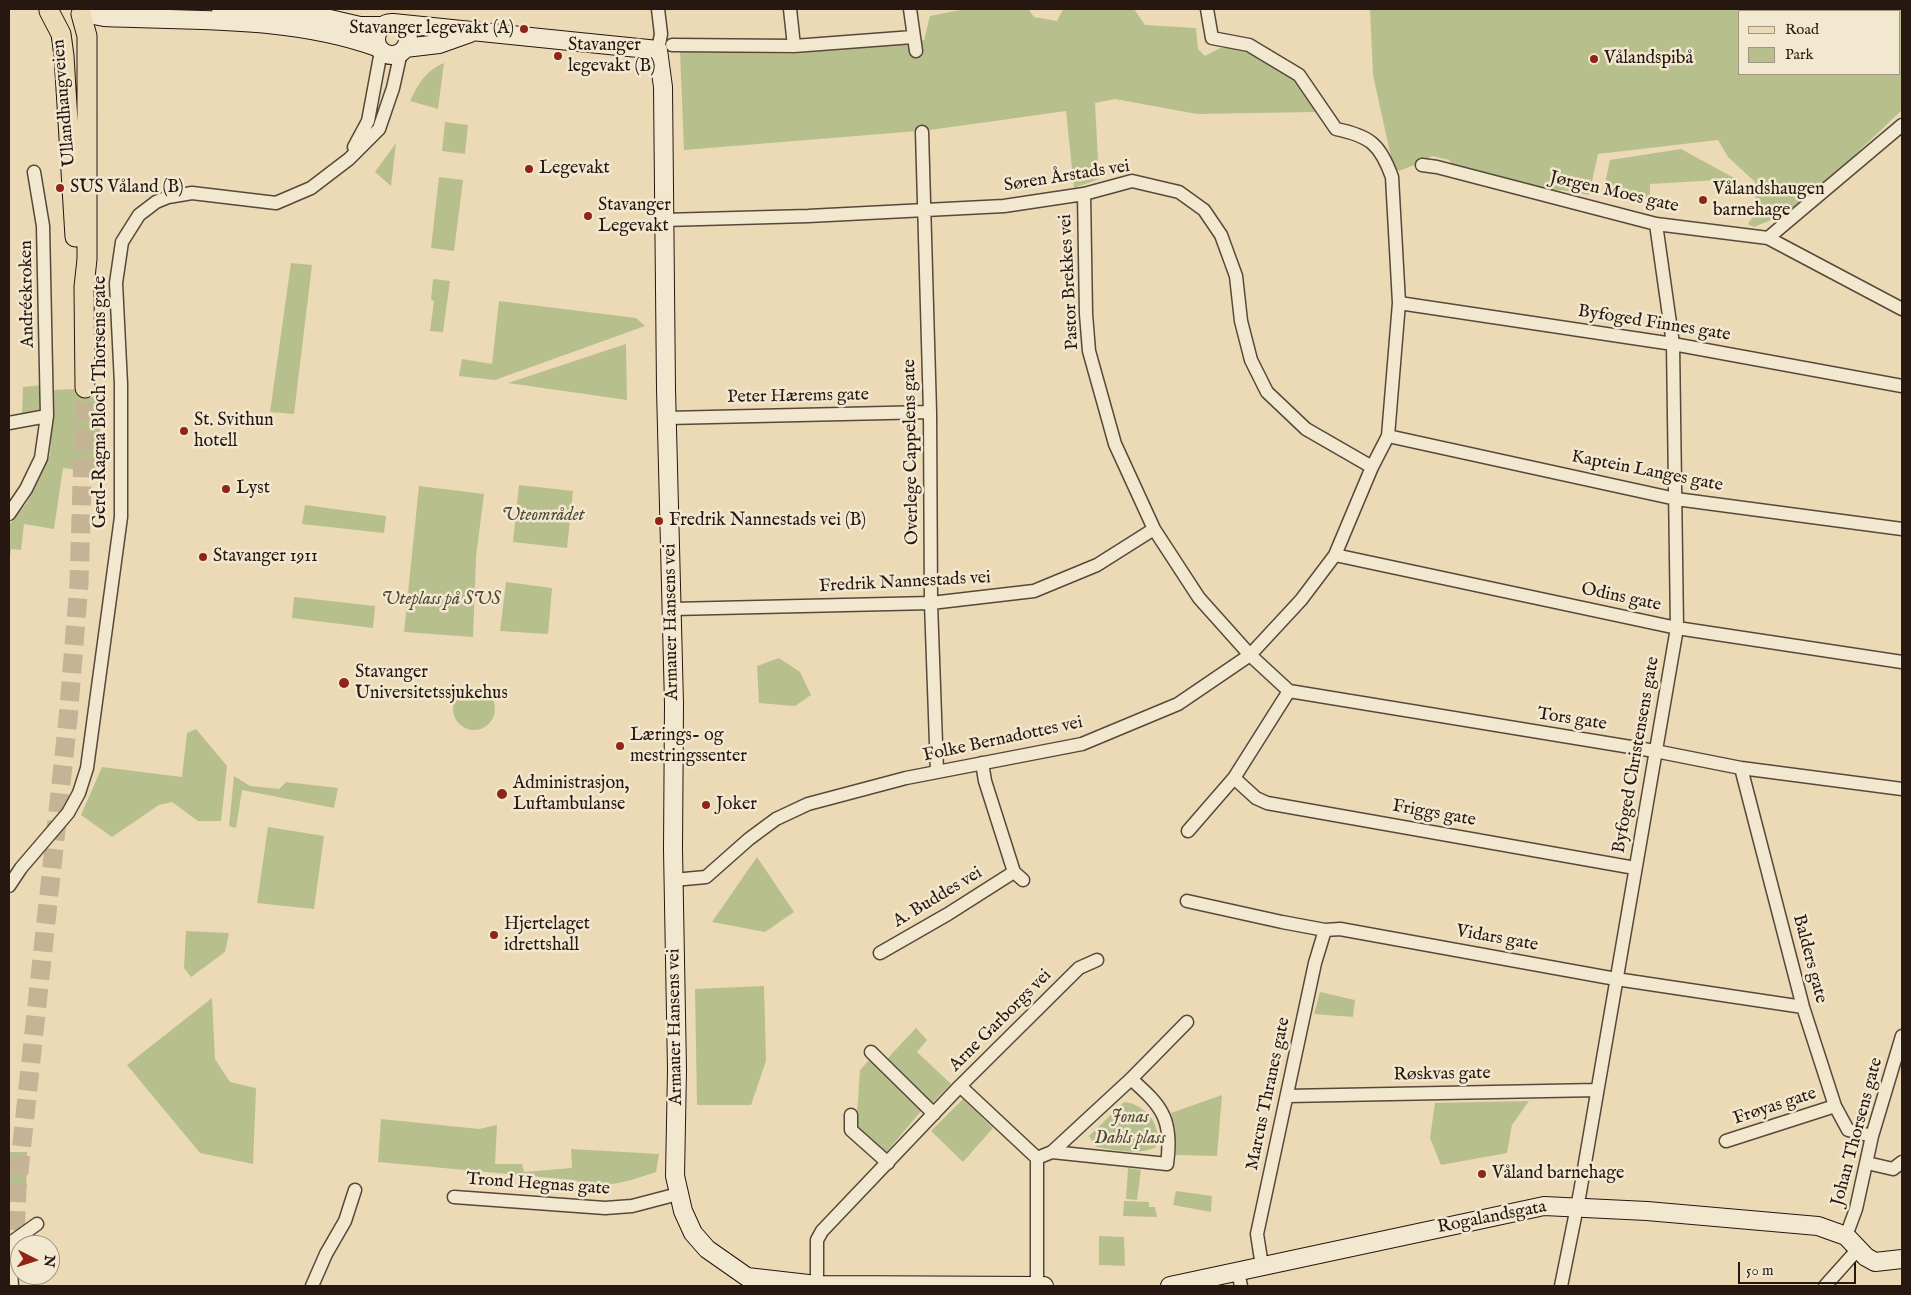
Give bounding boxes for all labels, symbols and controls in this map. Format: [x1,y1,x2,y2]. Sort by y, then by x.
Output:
legend [1738,10,1901,75]
place label: Stavanger legevakt (A) [349,18,514,40]
text: Road [1785,20,1819,39]
marker: Stavanger legevakt (A) [518,23,530,35]
place label: Stavanger legevakt (B) [568,35,656,78]
street label: Ullandhaugveien [49,38,81,168]
text: Park [1785,45,1814,64]
place label: Vålandspibå [1604,48,1693,70]
marker: Stavanger legevakt (B) [552,50,564,62]
marker: Vålandspibå [1588,53,1600,65]
street label: Søren Årstads vei [1003,156,1131,198]
place label: Legevakt [539,158,610,180]
marker: Legevakt [523,163,535,175]
street label: Jørgen Moes gate [1547,168,1681,218]
place label: SUS Våland (B) [70,177,184,199]
place label: Vålandshaugen barnehage [1713,179,1825,222]
marker: SUS Våland (B) [54,182,66,194]
marker: Vålandshaugen barnehage [1697,194,1709,206]
place label: Stavanger Legevakt [598,195,671,238]
marker: Stavanger Legevakt [582,210,594,222]
street label: Pastor Brekkes vei [1056,213,1084,351]
street label: Andréekroken [16,240,40,348]
street label: Gerd-Ragna Bloch Thorsens gate [90,276,112,528]
street label: Byfoged Finnes gate [1576,301,1732,347]
street label: Overlege Cappelens gate [900,359,924,545]
street label: Peter Hærems gate [727,385,869,409]
place label: St. Svithun hotell [194,410,274,452]
marker: St. Svithun hotell [178,425,190,437]
street label: Kaptein Langes gate [1569,447,1725,497]
place label: Lyst [236,478,270,500]
marker: Lyst [220,483,232,495]
park label: Uteområdet [501,505,585,527]
place label: Fredrik Nannestads vei (B) [669,510,866,532]
marker: Fredrik Nannestads vei (B) [653,515,665,527]
street label: Armauer Hansens vei [660,543,684,701]
place label: Stavanger 1911 [213,546,318,568]
marker: Stavanger 1911 [197,551,209,563]
street label: Fredrik Nannestads vei [819,568,991,598]
street label: Odins gate [1579,579,1663,617]
park label: Uteplass på SUS [381,589,501,611]
street label: Byfoged Christensens gate [1609,655,1665,855]
place label: Stavanger Universitetssjukehus [355,662,508,704]
marker: Stavanger Universitetssjukehus [337,676,351,690]
street label: Tors gate [1536,704,1608,736]
street label: Folke Bernadottes vei [921,713,1085,767]
place label: Lærings- og mestringssenter [630,725,747,768]
marker: Lærings- og mestringssenter [614,740,626,752]
place label: Administrasjon, Luftambulanse [513,773,629,816]
marker: Administrasjon, Luftambulanse [495,787,509,801]
place label: Joker [716,794,757,816]
street label: Friggs gate [1391,796,1477,832]
marker: Joker [700,799,712,811]
street label: A. Buddes vei [889,863,987,933]
street label: Balders gate [1787,912,1831,1006]
place label: Hjertelaget idrettshall [504,914,590,956]
street label: Vidars gate [1454,921,1540,957]
marker: Hjertelaget idrettshall [488,929,500,941]
street label: Armauer Hansens vei [664,948,688,1106]
street label: Arne Garborgs vei [945,965,1057,1077]
street label: Marcus Thranes gate [1242,1016,1296,1172]
street label: Johan Thorsens gate [1828,1055,1888,1209]
street label: Røskvas gate [1393,1063,1491,1087]
street label: Frøyas gate [1731,1083,1819,1131]
park label: Jonas Dahls plass [1094,1107,1166,1150]
place label: Våland barnehage [1492,1163,1624,1185]
marker: Våland barnehage [1476,1168,1488,1180]
street label: Trond Hegnas gate [465,1169,611,1201]
street label: Rogalandsgata [1436,1197,1548,1239]
north arrow [10,1235,60,1285]
scale bar [1741,1252,1858,1284]
text: N [39,1254,58,1268]
text: 50 m [1746,1261,1774,1280]

